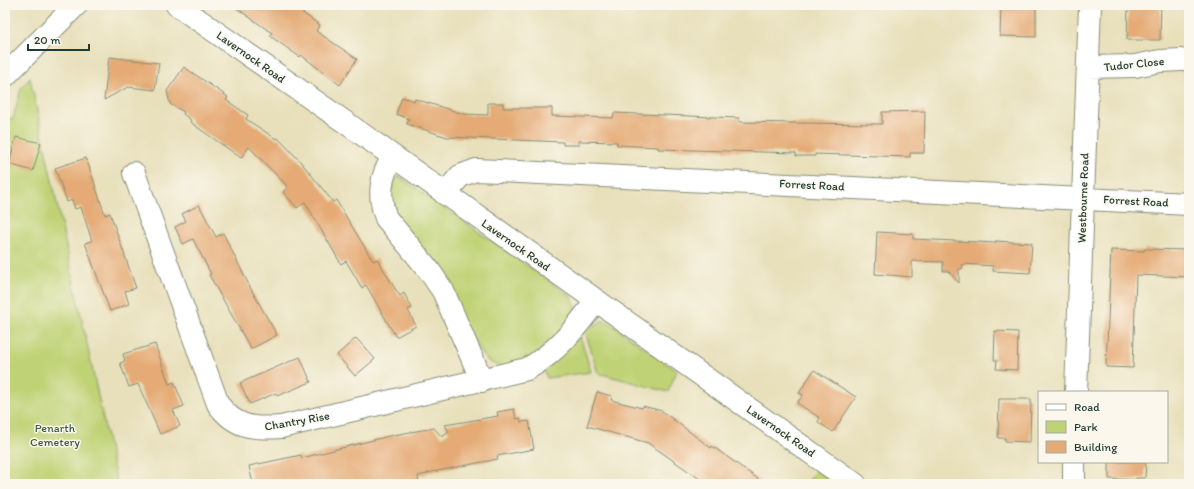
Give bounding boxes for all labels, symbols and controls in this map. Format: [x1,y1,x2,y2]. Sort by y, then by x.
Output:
scale bar [28,26,89,52]
street label: Lavernock Road [214,28,289,86]
text: 20 m [34,33,61,47]
street label: Tudor Close [1103,54,1165,74]
street label: Westbourne Road [1074,152,1092,243]
street label: Forrest Road [779,176,846,194]
street label: Forrest Road [1103,192,1170,210]
street label: Lavernock Road [479,216,554,274]
legend [1038,391,1168,463]
text: Road [1074,400,1100,414]
street label: Lavernock Road [744,402,819,460]
street label: Chantry Rise [263,408,331,434]
text: Park [1074,420,1098,434]
park label: Penarth Cemetery [30,421,80,449]
text: Building [1074,440,1118,454]

